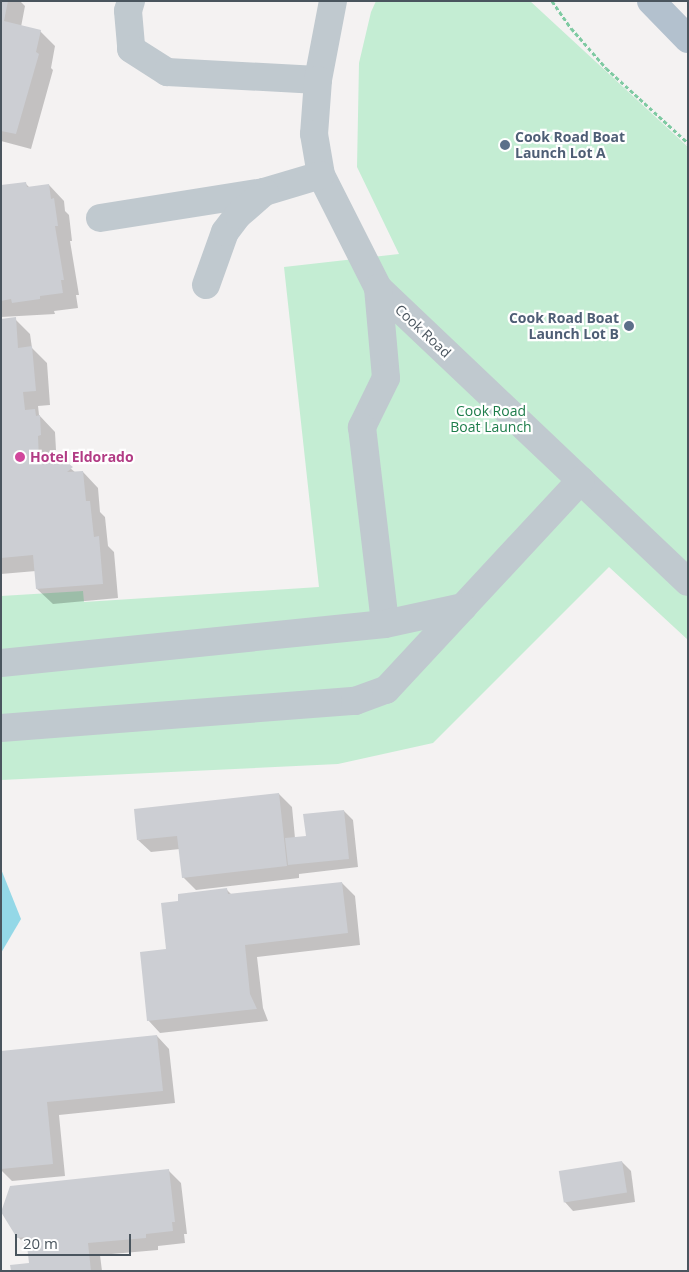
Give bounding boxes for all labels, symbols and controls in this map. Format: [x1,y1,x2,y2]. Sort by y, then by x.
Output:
place label: Cook Road Boat Launch Lot A [515,129,625,162]
marker: Cook Road Boat Launch Lot A [499,139,511,151]
street label: Cook Road [392,301,454,361]
place label: Cook Road Boat Launch Lot B [509,310,619,342]
marker: Cook Road Boat Launch Lot B [623,320,635,332]
park label: Cook Road Boat Launch [450,403,532,436]
place label: Hotel Eldorado [30,449,134,465]
marker: Hotel Eldorado [14,451,26,463]
scale bar [18,1224,134,1256]
text: 20 m [23,1233,58,1253]

